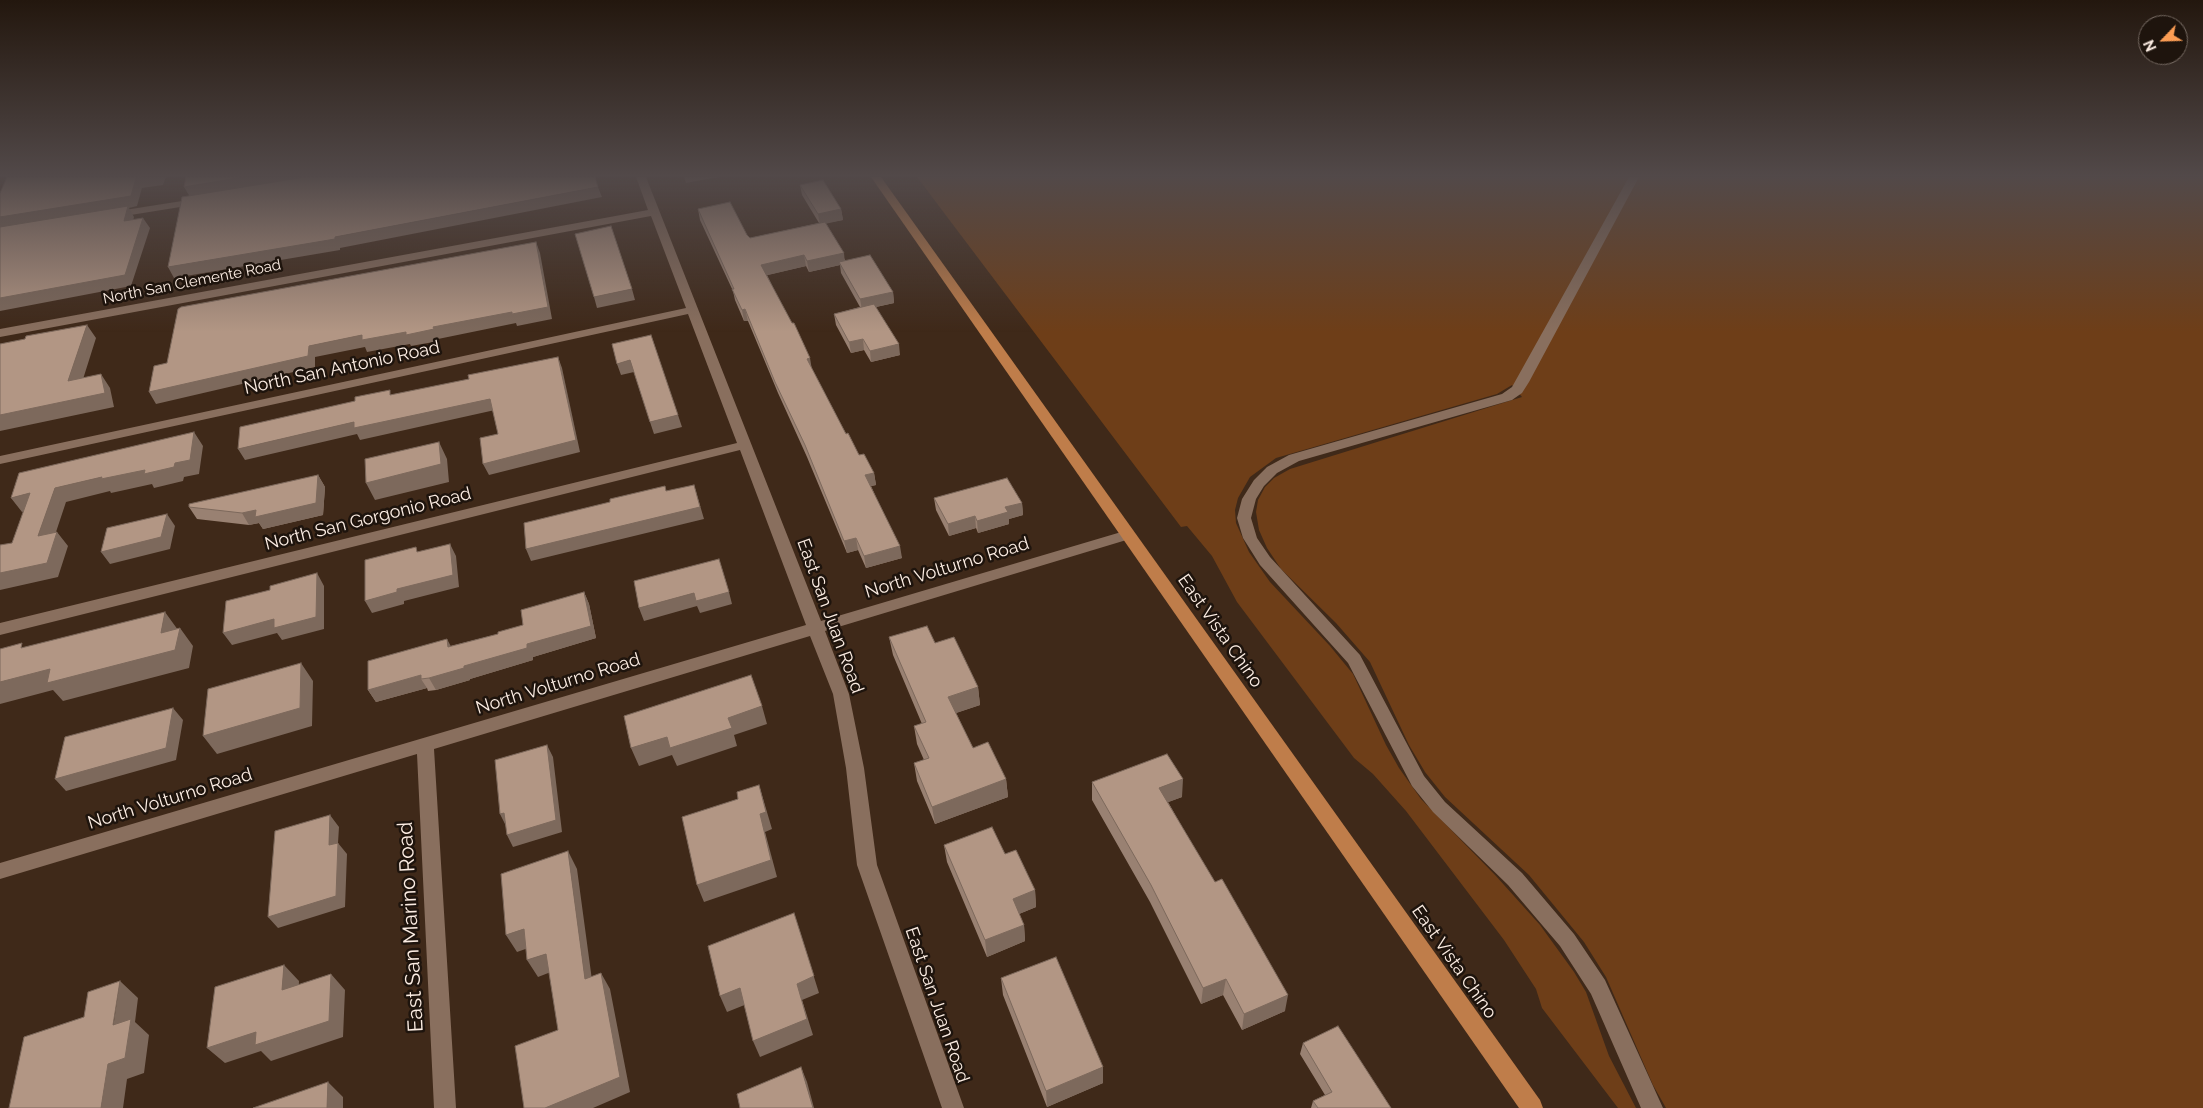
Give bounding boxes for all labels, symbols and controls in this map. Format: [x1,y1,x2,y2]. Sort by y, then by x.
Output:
north arrow [2138,15,2188,65]
text: N [2141,38,2160,54]
street label: North San Clemente Road [101,256,283,308]
street label: North San Antonio Road [242,337,442,399]
street label: North San Gorgonio Road [262,483,474,555]
street label: North Volturno Road [862,533,1032,603]
street label: East San Juan Road [792,536,868,696]
street label: East Vista Chino [1173,570,1267,692]
street label: North Volturno Road [473,649,643,719]
street label: North Volturno Road [85,764,255,834]
street label: East San Marino Road [393,821,429,1033]
street label: East Vista Chino [1407,901,1501,1023]
street label: East San Juan Road [900,924,974,1086]

